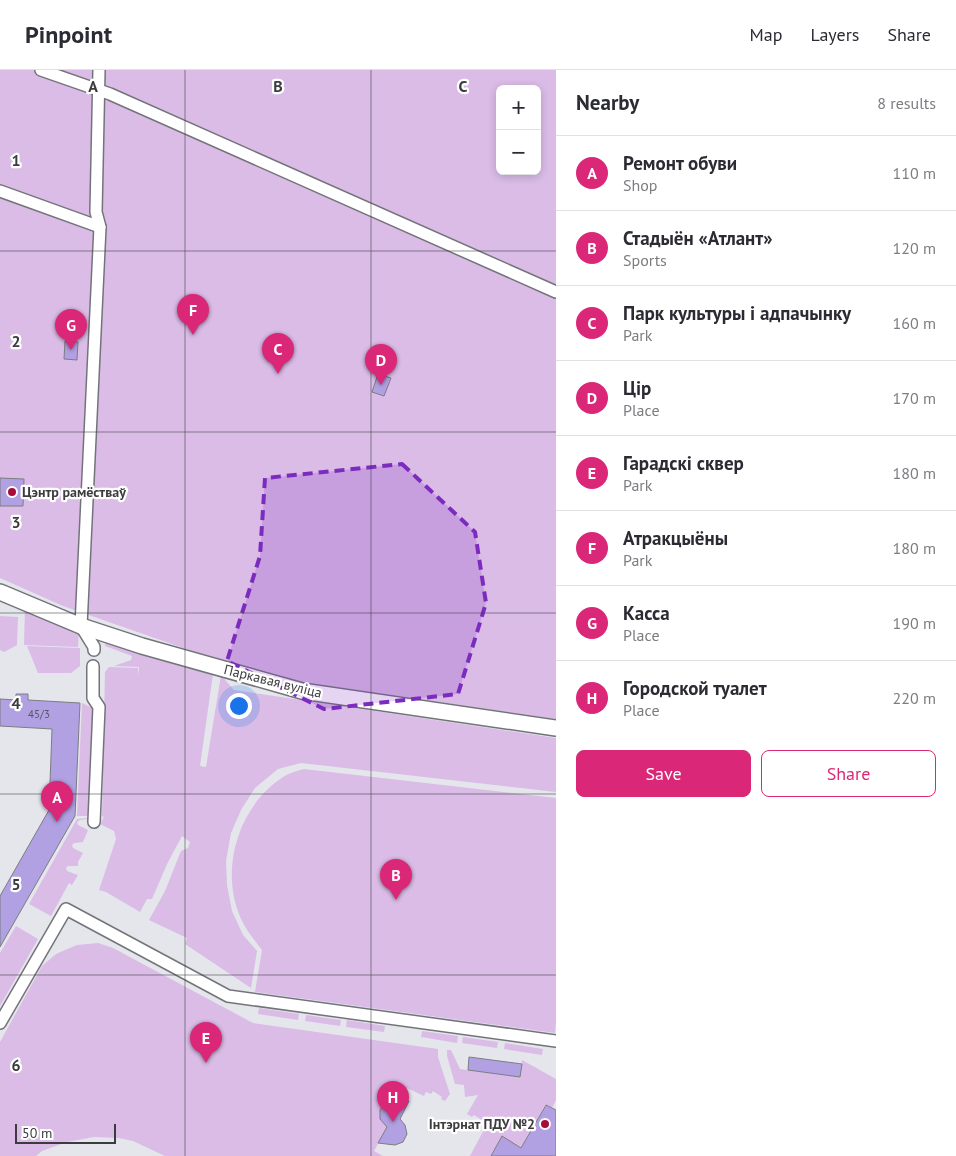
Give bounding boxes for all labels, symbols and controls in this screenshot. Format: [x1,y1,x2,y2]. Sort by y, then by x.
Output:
text: Pinpoint [25,19,112,50]
text: Map [750,23,782,46]
text: Layers [810,23,859,46]
text: Share [887,23,931,46]
text: A [88,76,98,96]
text: B [273,76,283,96]
text: C [459,76,468,96]
map controls [496,85,541,175]
button: + [496,85,541,130]
text: Nearby [576,89,639,116]
text: 8 results [877,93,936,113]
button: − [496,130,541,175]
text: 1 [11,150,21,170]
text: Ремонт обуви [623,151,737,175]
text: A [587,163,597,183]
text: 110 m [893,163,936,183]
text: Shop [623,175,657,195]
text: Стадыён «Атлант» [623,226,773,250]
text: B [587,238,597,258]
text: 120 m [893,238,936,258]
text: Sports [623,250,667,270]
pin: F [177,294,209,335]
text: Парк культуры і адпачынку [623,301,851,325]
pin: G [55,309,87,350]
text: C [588,313,596,333]
text: 160 m [893,313,936,333]
text: Park [623,325,652,345]
text: 2 [11,331,21,351]
pin: C [262,333,294,374]
pin: D [365,344,397,385]
text: Цір [623,376,651,400]
text: D [587,388,597,408]
text: 170 m [893,388,936,408]
text: Place [623,400,660,420]
text: Гарадскі сквер [623,451,744,475]
text: E [588,463,596,483]
text: 180 m [893,463,936,483]
text: Park [623,475,652,495]
place label: Цэнтр рамёстваў [22,483,126,501]
marker: Цэнтр рамёстваў [6,486,18,498]
text: 3 [11,512,21,532]
text: Атракцыёны [623,526,728,550]
text: F [588,538,596,558]
text: 180 m [893,538,936,558]
text: Park [623,550,652,570]
text: Касса [623,601,670,625]
text: G [587,613,597,633]
text: 190 m [893,613,936,633]
text: Place [623,625,660,645]
street label: Паркавая вуліца [222,660,324,702]
text: Городской туалет [623,676,767,700]
text: H [587,688,597,708]
text: 220 m [893,688,936,708]
text: 4 [11,693,21,713]
your location [226,693,252,719]
text: Place [623,700,660,720]
house number: 45/3 [28,707,50,721]
button: Save [576,750,751,797]
button: Share [761,750,936,797]
pin: A [41,781,73,822]
pin: B [380,859,412,900]
text: 5 [11,874,21,894]
pin: E [190,1022,222,1063]
text: 6 [11,1055,21,1075]
pin: H [377,1081,409,1122]
place label: Інтэрнат ПДУ №2 [429,1115,535,1133]
marker: Інтэрнат ПДУ №2 [539,1118,551,1130]
scale bar [15,1121,116,1144]
text: 50 m [22,1124,52,1142]

